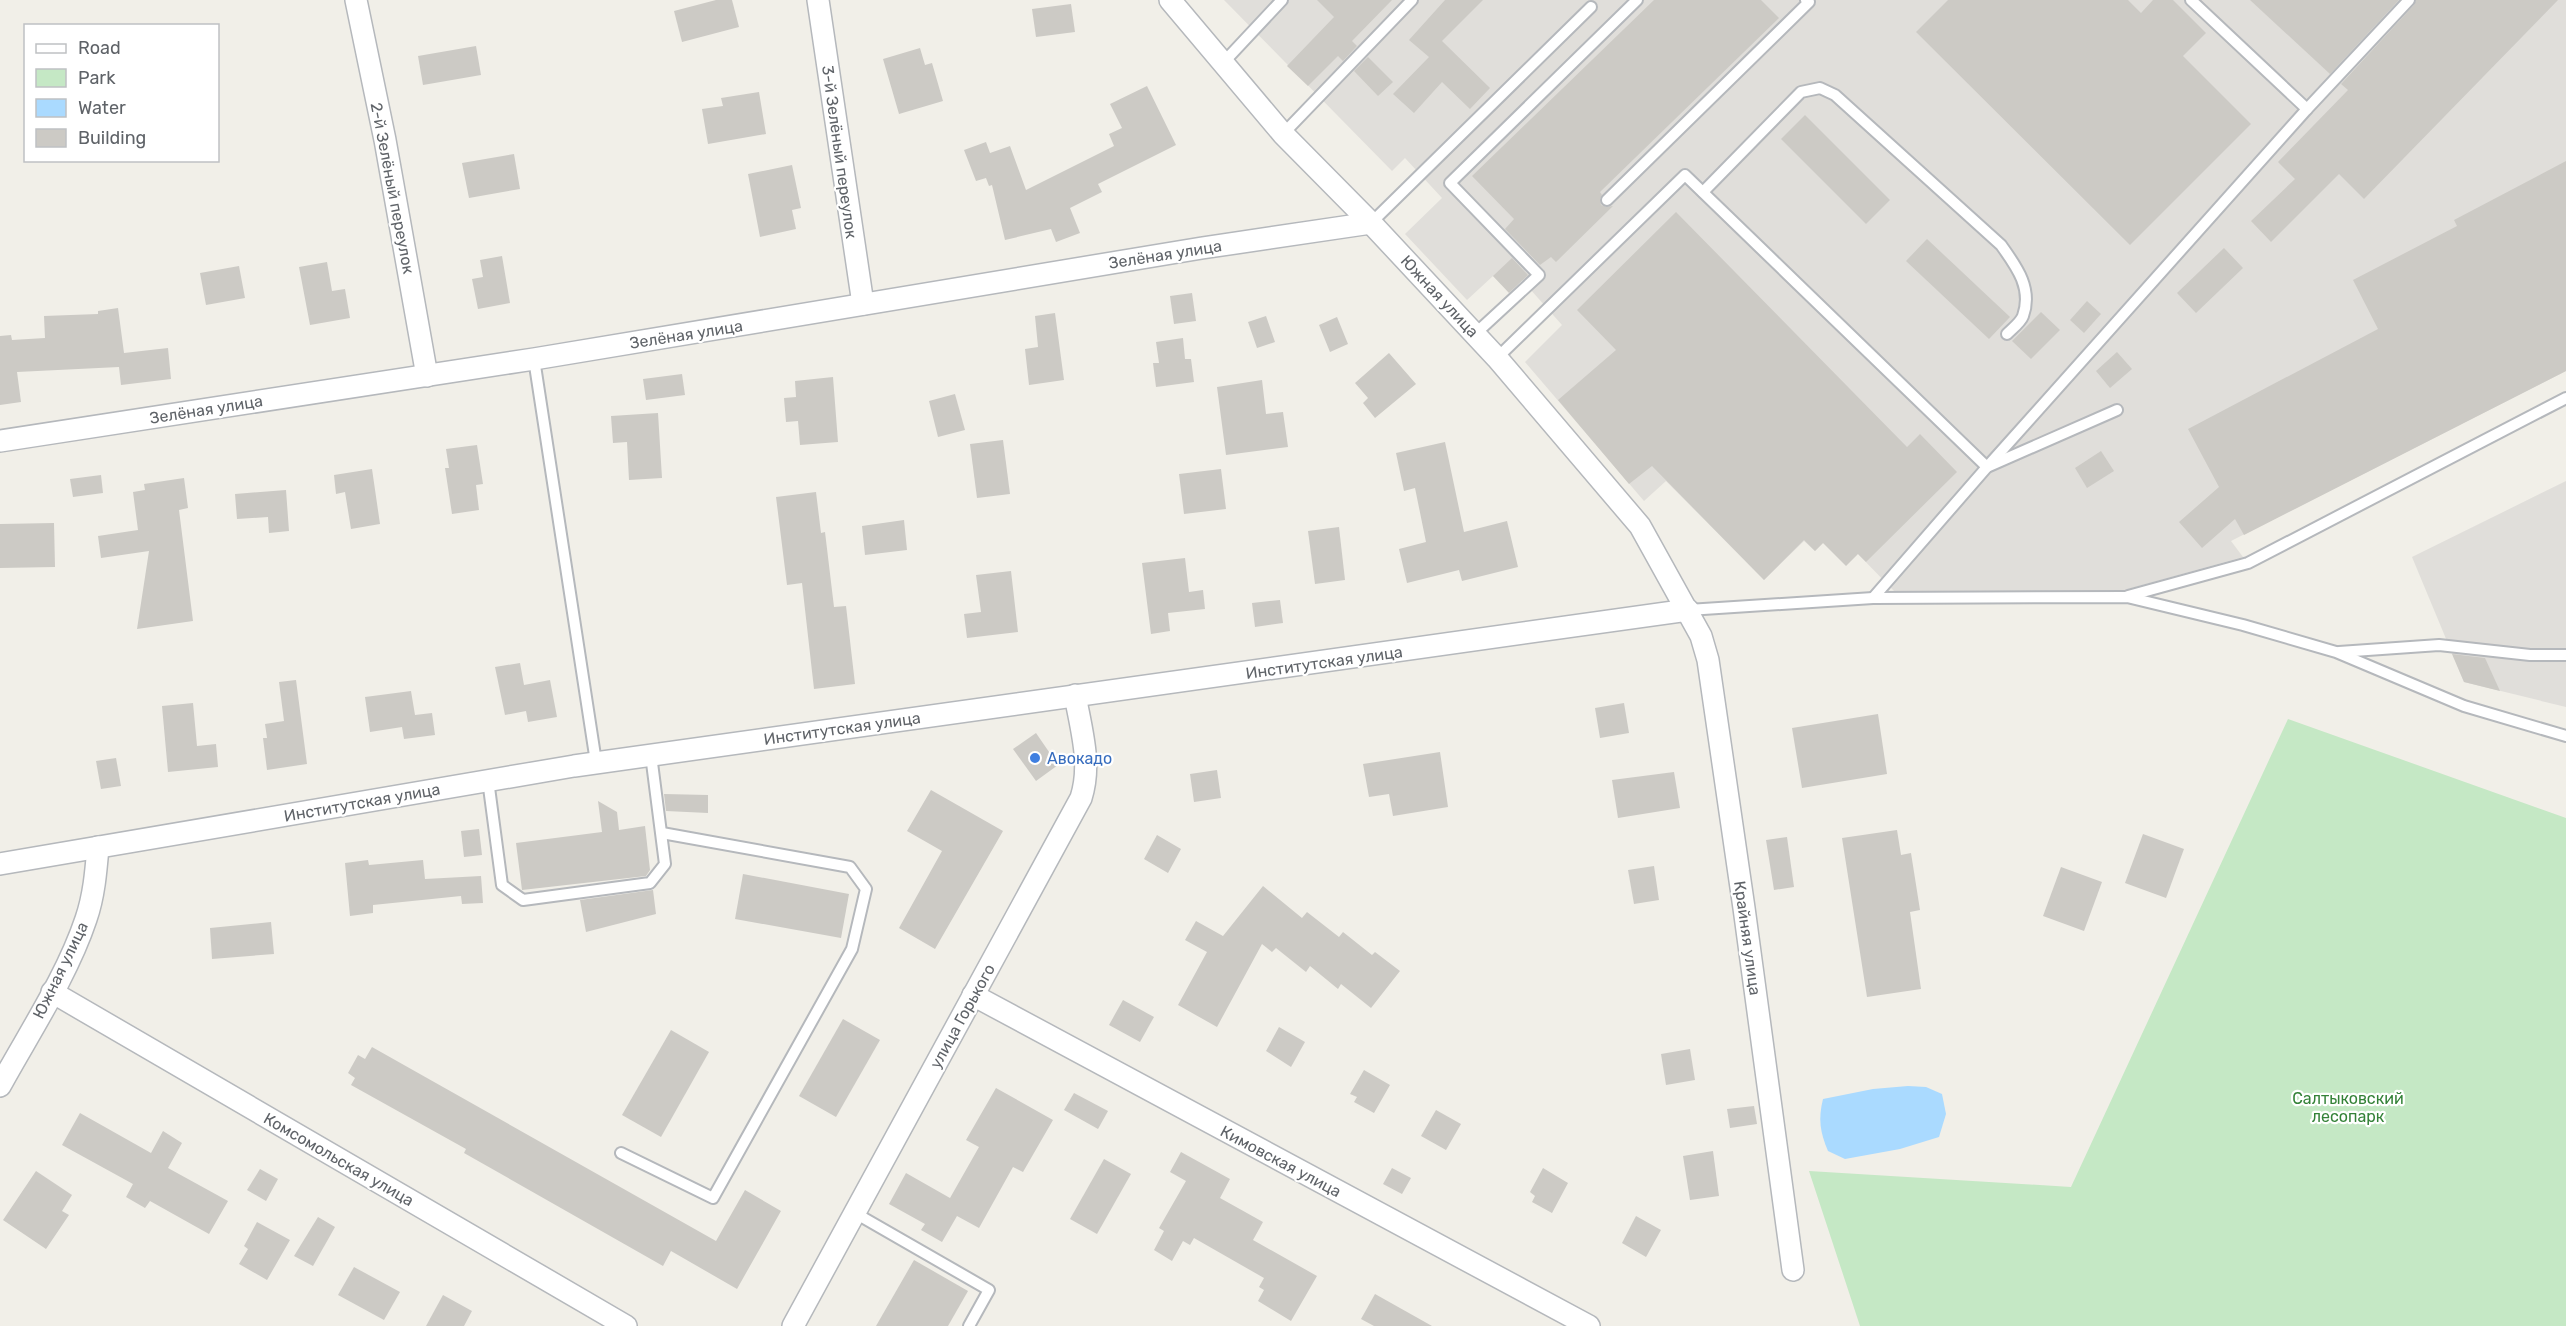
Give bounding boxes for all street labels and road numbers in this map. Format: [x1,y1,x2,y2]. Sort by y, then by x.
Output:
street label: 3-й Зелёный переулок [818,64,861,240]
street label: 2-й Зелёный переулок [367,101,419,276]
street label: Зелёная улица [1107,236,1223,273]
street label: Южная улица [1397,251,1482,341]
street label: Зелёная улица [628,316,744,353]
street label: Зелёная улица [148,391,264,428]
street label: Институтская улица [1244,642,1404,683]
street label: Институтская улица [762,708,922,749]
street label: Институтская улица [282,779,442,826]
street label: Крайняя улица [1730,880,1765,997]
street label: Южная улица [29,919,92,1022]
street label: улица Горького [926,961,999,1072]
street label: Комсомольская улица [260,1109,417,1210]
street label: Кимовская улица [1217,1122,1344,1201]

